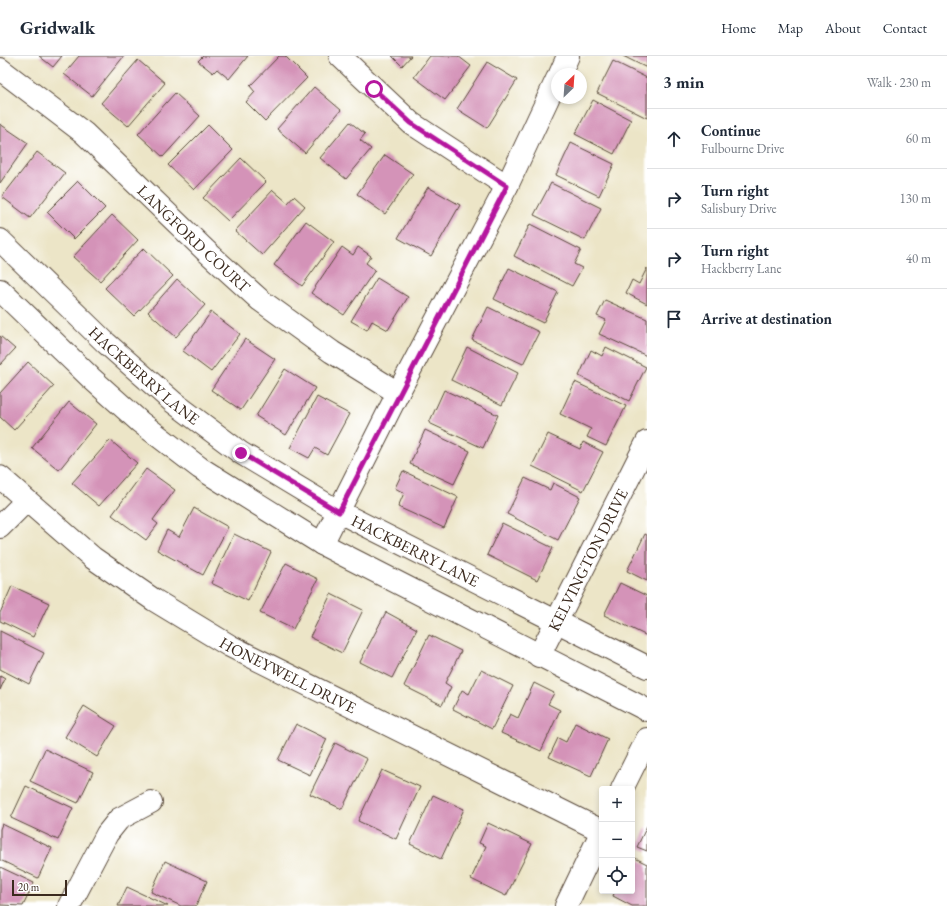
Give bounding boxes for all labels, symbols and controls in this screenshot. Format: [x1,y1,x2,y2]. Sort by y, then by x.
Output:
text: Gridwalk [20,15,95,40]
text: Home [721,19,756,37]
text: Map [778,19,803,37]
text: About [825,19,861,37]
text: Contact [883,19,927,37]
north arrow [551,68,587,104]
text: 3 min [663,71,704,93]
text: Walk · 230 m [867,74,931,91]
route start [365,80,383,98]
text: Continue [701,121,761,140]
icon: ahead [663,128,685,150]
text: 60 m [906,130,931,147]
text: Fulbourne Drive [701,140,784,157]
street label: LANGFORD COURT [133,180,255,297]
text: Turn right [701,181,769,200]
icon: right [663,188,685,210]
text: 130 m [900,190,931,207]
text: Salisbury Drive [701,200,777,217]
text: Turn right [701,241,769,260]
icon: right [663,248,685,270]
text: 40 m [906,250,931,267]
text: Hackberry Lane [701,260,782,277]
icon: arrive [663,308,685,330]
text: Arrive at destination [701,309,832,328]
street label: HACKBERRY LANE [84,322,204,429]
route end [232,444,250,462]
street label: KELVINGTON DRIVE [543,485,632,634]
street label: HACKBERRY LANE [348,510,483,591]
street label: HONEYWELL DRIVE [216,632,360,718]
map controls [599,786,635,894]
button: + [599,786,635,822]
button: − [599,822,635,858]
button: locate [599,858,635,894]
scale bar [12,878,67,897]
text: 20 m [18,880,39,894]

